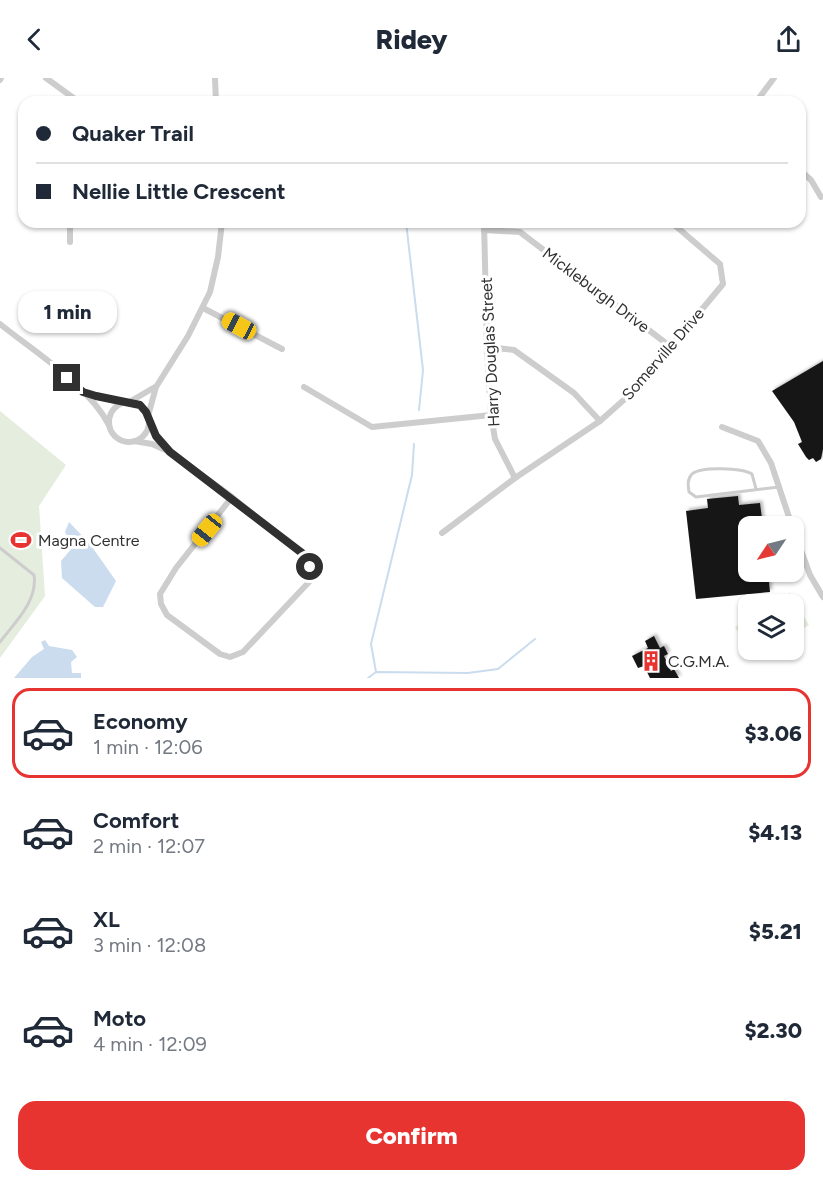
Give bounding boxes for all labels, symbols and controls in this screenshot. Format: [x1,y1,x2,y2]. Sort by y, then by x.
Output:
icon: back [18,23,51,56]
text: Ridey [376,23,447,56]
icon: share [772,23,805,56]
text: Quaker Trail [72,120,194,147]
text: Nellie Little Crescent [72,178,286,205]
street label: Mickleburgh Drive [539,244,653,337]
street label: Harry Douglas Street [477,277,503,427]
callout: 1 min [17,291,116,333]
text: 1 min [44,300,91,324]
street label: Somerville Drive [618,304,708,404]
car [219,310,259,342]
route end [53,364,80,391]
car [189,510,225,550]
north arrow [738,516,804,582]
map controls [738,516,804,660]
sports icon: Magna Centre [9,528,33,552]
place label: Magna Centre [38,531,140,550]
route start [296,553,323,580]
button: layers [738,594,804,660]
building icon: C.G.M.A. [639,649,663,673]
place label: C.G.M.A. [668,652,729,671]
icon: car [21,706,75,760]
text: Economy [93,708,188,735]
text: $3.06 [744,720,802,747]
text: 1 min · 12:06 [93,735,203,759]
icon: car [21,805,75,859]
text: Comfort [93,807,179,834]
text: $4.13 [748,819,802,846]
text: 2 min · 12:07 [93,834,205,858]
icon: car [21,904,75,958]
text: XL [93,906,120,933]
text: $5.21 [749,918,802,945]
text: 3 min · 12:08 [93,933,206,957]
icon: car [21,1003,75,1057]
text: Moto [93,1005,146,1032]
text: $2.30 [744,1017,802,1044]
text: 4 min · 12:09 [93,1032,207,1056]
button: Confirm [18,1101,805,1170]

